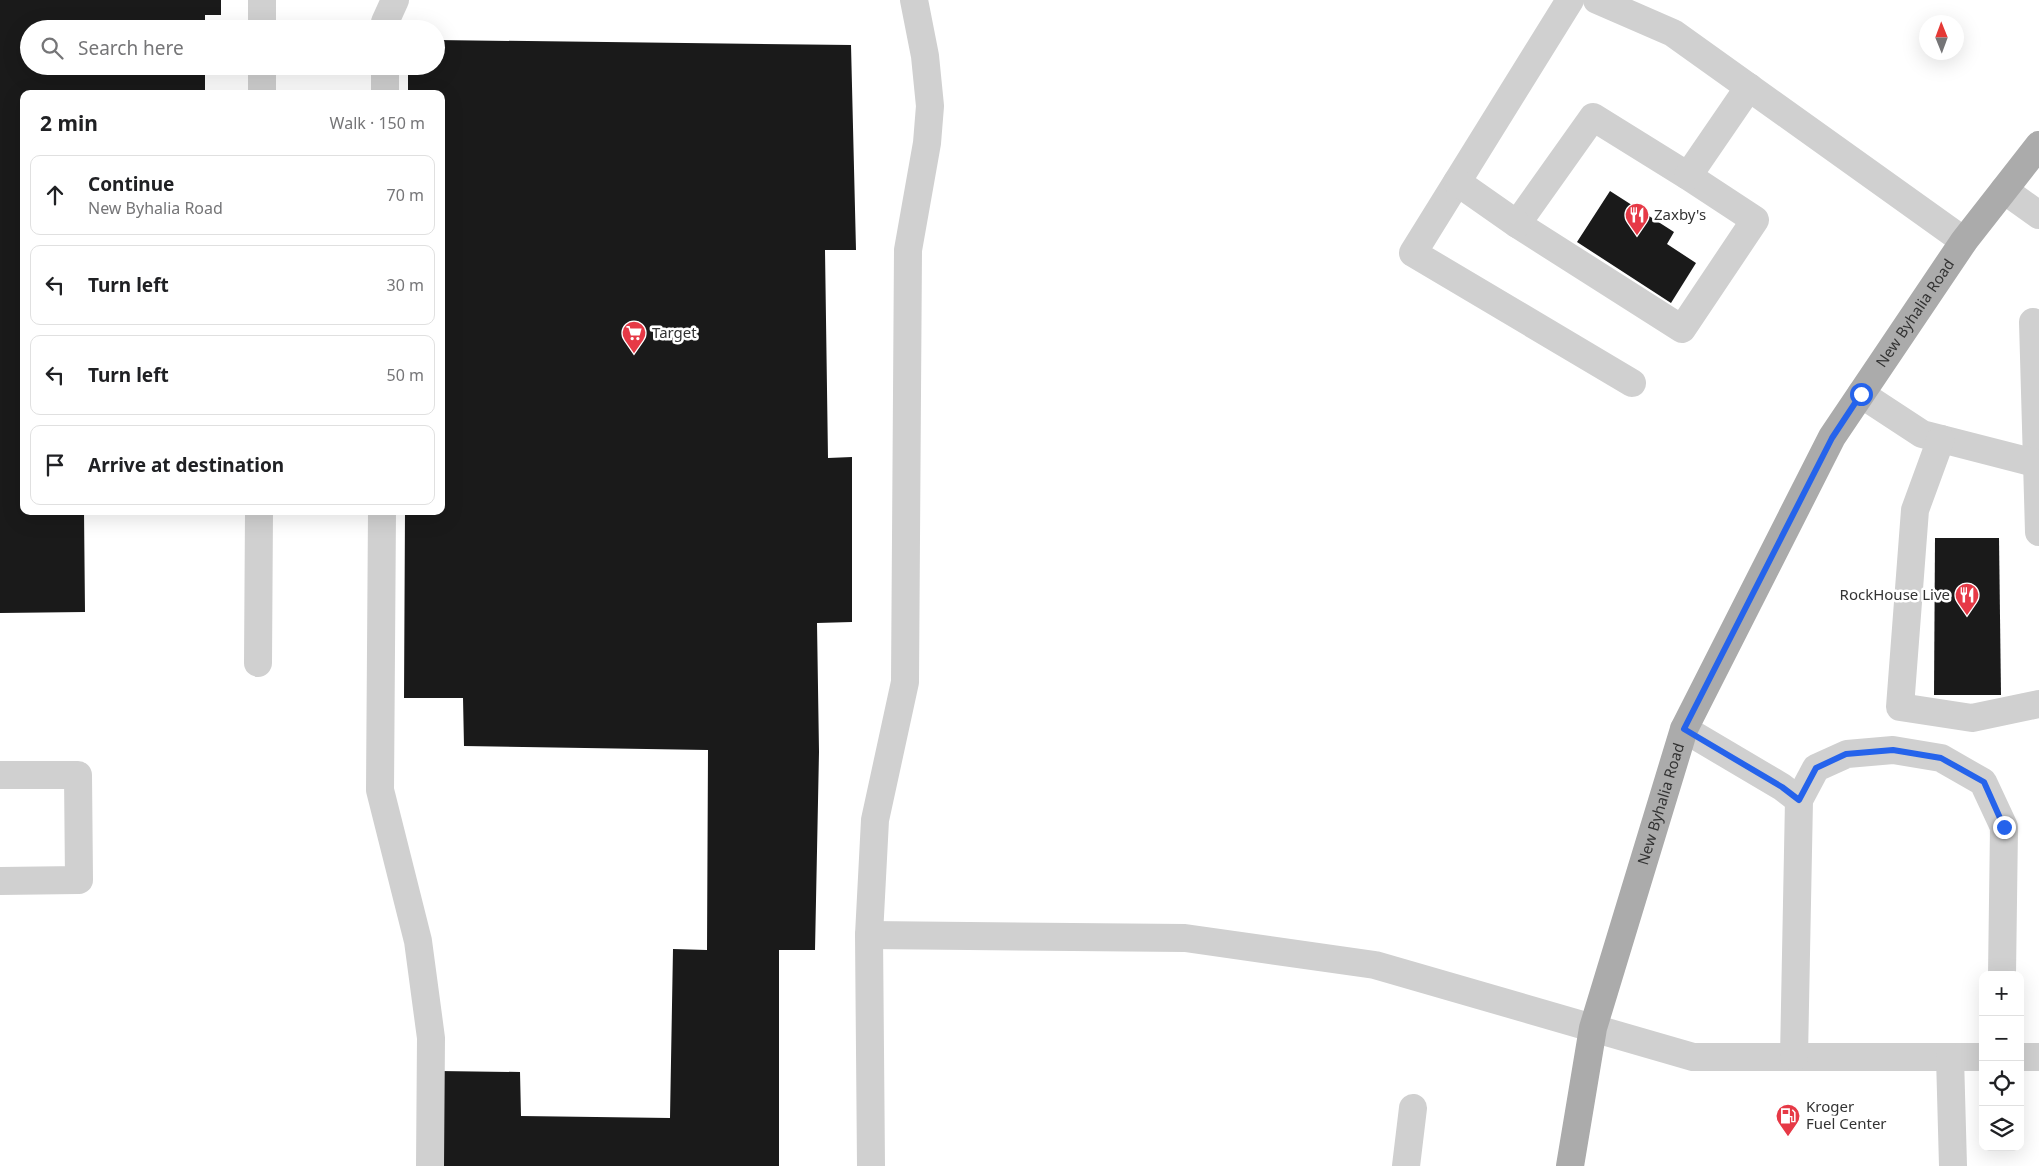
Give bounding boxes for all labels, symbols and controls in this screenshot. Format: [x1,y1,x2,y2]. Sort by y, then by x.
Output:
north arrow [1919,15,1964,60]
search box [20,20,445,75]
icon: search [38,34,66,62]
text: Search here [78,35,184,61]
text: 2 min [40,109,98,137]
text: Walk · 150 m [330,112,425,134]
text: Continue [88,171,174,197]
icon: ahead [41,181,69,209]
text: 70 m [387,184,424,206]
text: New Byhalia Road [88,197,223,219]
restaurant icon: Zaxby's [1624,202,1650,236]
place label: Zaxby's [1654,204,1706,224]
street label: New Byhalia Road [1871,255,1958,371]
icon: left [41,271,69,299]
text: Turn left [88,272,169,298]
text: 30 m [387,274,424,296]
supermarket icon: Target [621,320,647,354]
place label: Target [652,322,697,342]
icon: left [41,361,69,389]
text: Turn left [88,362,169,388]
text: 50 m [387,364,424,386]
route start [1850,383,1873,406]
icon: arrive [41,451,69,479]
text: Arrive at destination [88,452,284,478]
restaurant icon: RockHouse Live [1954,582,1980,616]
place label: RockHouse Live [1840,584,1950,604]
street label: New Byhalia Road [1632,740,1688,867]
route end [1993,816,2016,839]
map controls [1979,971,2024,1151]
button: + [1979,971,2024,1016]
button: − [1979,1016,2024,1061]
button: locate [1979,1061,2024,1106]
place label: Kroger Fuel Center [1806,1096,1887,1133]
fuel station icon: Kroger Fuel Center [1775,1103,1801,1137]
button: layers [1979,1106,2024,1151]

